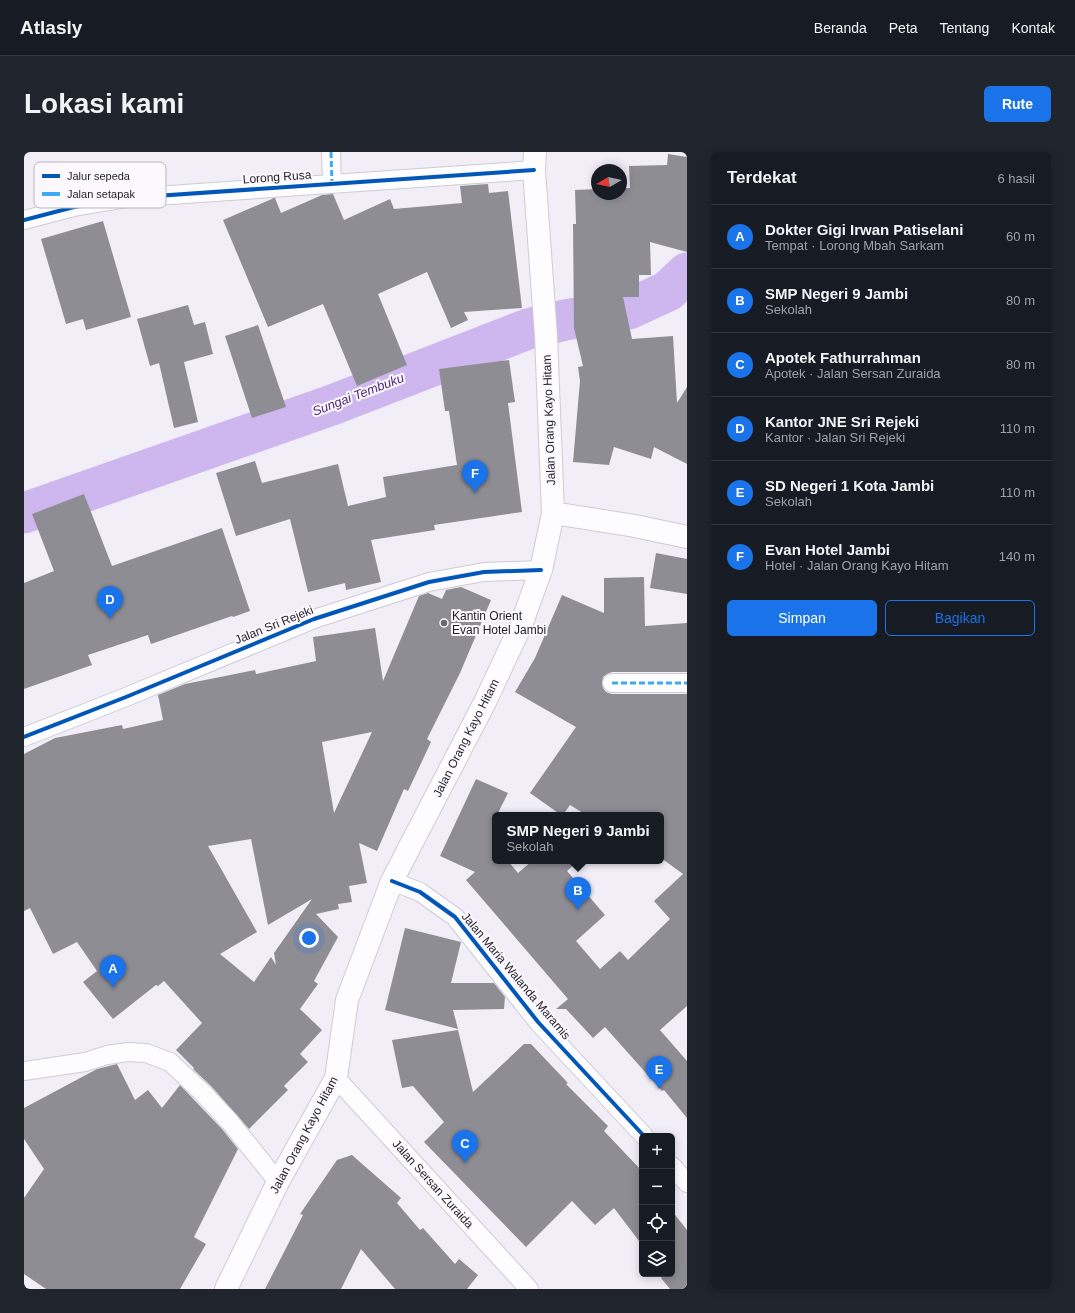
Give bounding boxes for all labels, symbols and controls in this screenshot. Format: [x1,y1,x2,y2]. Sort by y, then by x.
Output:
text: Atlasly [20,17,82,38]
text: Beranda [814,20,867,36]
text: Peta [889,20,918,36]
text: Tentang [940,20,989,36]
text: Kontak [1011,20,1055,36]
button: Rute [984,86,1051,122]
text: Lokasi kami [24,88,184,119]
legend [34,162,166,208]
north arrow [591,164,627,200]
street label: Lorong Rusa [242,168,312,186]
text: Terdekat [727,168,797,187]
text: Jalur sepeda [67,170,131,182]
text: 6 hasil [997,171,1035,186]
text: Jalan setapak [67,188,135,200]
text: Dokter Gigi Irwan Patiselani [765,221,963,238]
text: A [735,229,745,244]
text: 60 m [1006,229,1035,244]
text: Tempat · Lorong Mbah Sarkam [765,238,944,253]
text: SMP Negeri 9 Jambi [765,285,908,302]
text: B [735,293,745,308]
text: 80 m [1006,293,1035,308]
text: Sekolah [765,302,812,317]
text: Apotek Fathurrahman [765,349,921,366]
street label: Jalan Orang Kayo Hitam [540,354,558,486]
text: C [735,357,745,372]
text: 80 m [1006,357,1035,372]
text: Apotek · Jalan Sersan Zuraida [765,366,941,381]
water label: Sungai Tembuku [310,370,406,419]
text: Kantor JNE Sri Rejeki [765,413,919,430]
text: D [735,421,745,436]
text: 110 m [1000,421,1035,436]
text: Kantor · Jalan Sri Rejeki [765,430,905,445]
pin: F [462,460,488,493]
text: SD Negeri 1 Kota Jambi [765,477,934,494]
text: E [736,485,744,500]
text: 110 m [1000,485,1035,500]
text: Sekolah [765,494,812,509]
text: Evan Hotel Jambi [765,541,890,558]
text: F [736,549,744,564]
text: 140 m [999,549,1035,564]
text: Hotel · Jalan Orang Kayo Hitam [765,558,949,573]
pin: D [97,586,123,619]
button: Simpan [727,600,877,636]
button: Bagikan [885,600,1035,636]
street label: Jalan Sri Rejeki [233,603,315,647]
place label: Kantin Orient Evan Hotel Jambi [452,609,546,637]
marker: Kantin Orient Evan Hotel Jambi [439,618,449,628]
street label: Jalan Orang Kayo Hitam [430,677,502,799]
popup [492,812,664,864]
text: SMP Negeri 9 Jambi [506,822,650,839]
text: Sekolah [506,839,553,854]
pin: B [565,877,591,910]
street label: Jalan Maria Walanda Maramis [459,910,573,1042]
your location [299,928,319,948]
pin: A [100,955,126,988]
pin: E [646,1056,672,1089]
street label: Jalan Orang Kayo Hitam [267,1074,341,1196]
pin: C [452,1130,478,1163]
map controls [639,1133,675,1277]
button: + [639,1133,675,1169]
street label: Jalan Sersan Zuraida [390,1137,477,1231]
button: − [639,1169,675,1205]
button: locate [639,1205,675,1241]
button: layers [639,1241,675,1277]

